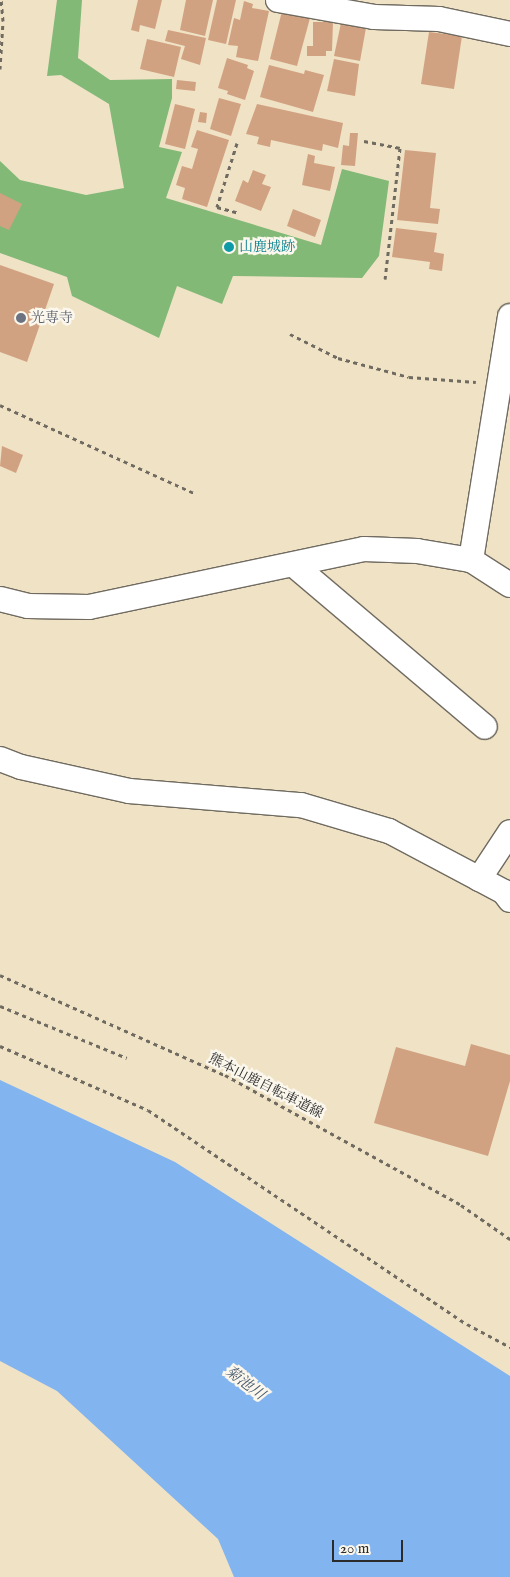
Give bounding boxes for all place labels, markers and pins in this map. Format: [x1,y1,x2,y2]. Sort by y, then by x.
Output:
place label: 山鹿城跡 [239,239,295,255]
marker: 山鹿城跡 [223,241,235,253]
place label: 光専寺 [31,310,73,326]
marker: 光専寺 [15,312,27,324]

